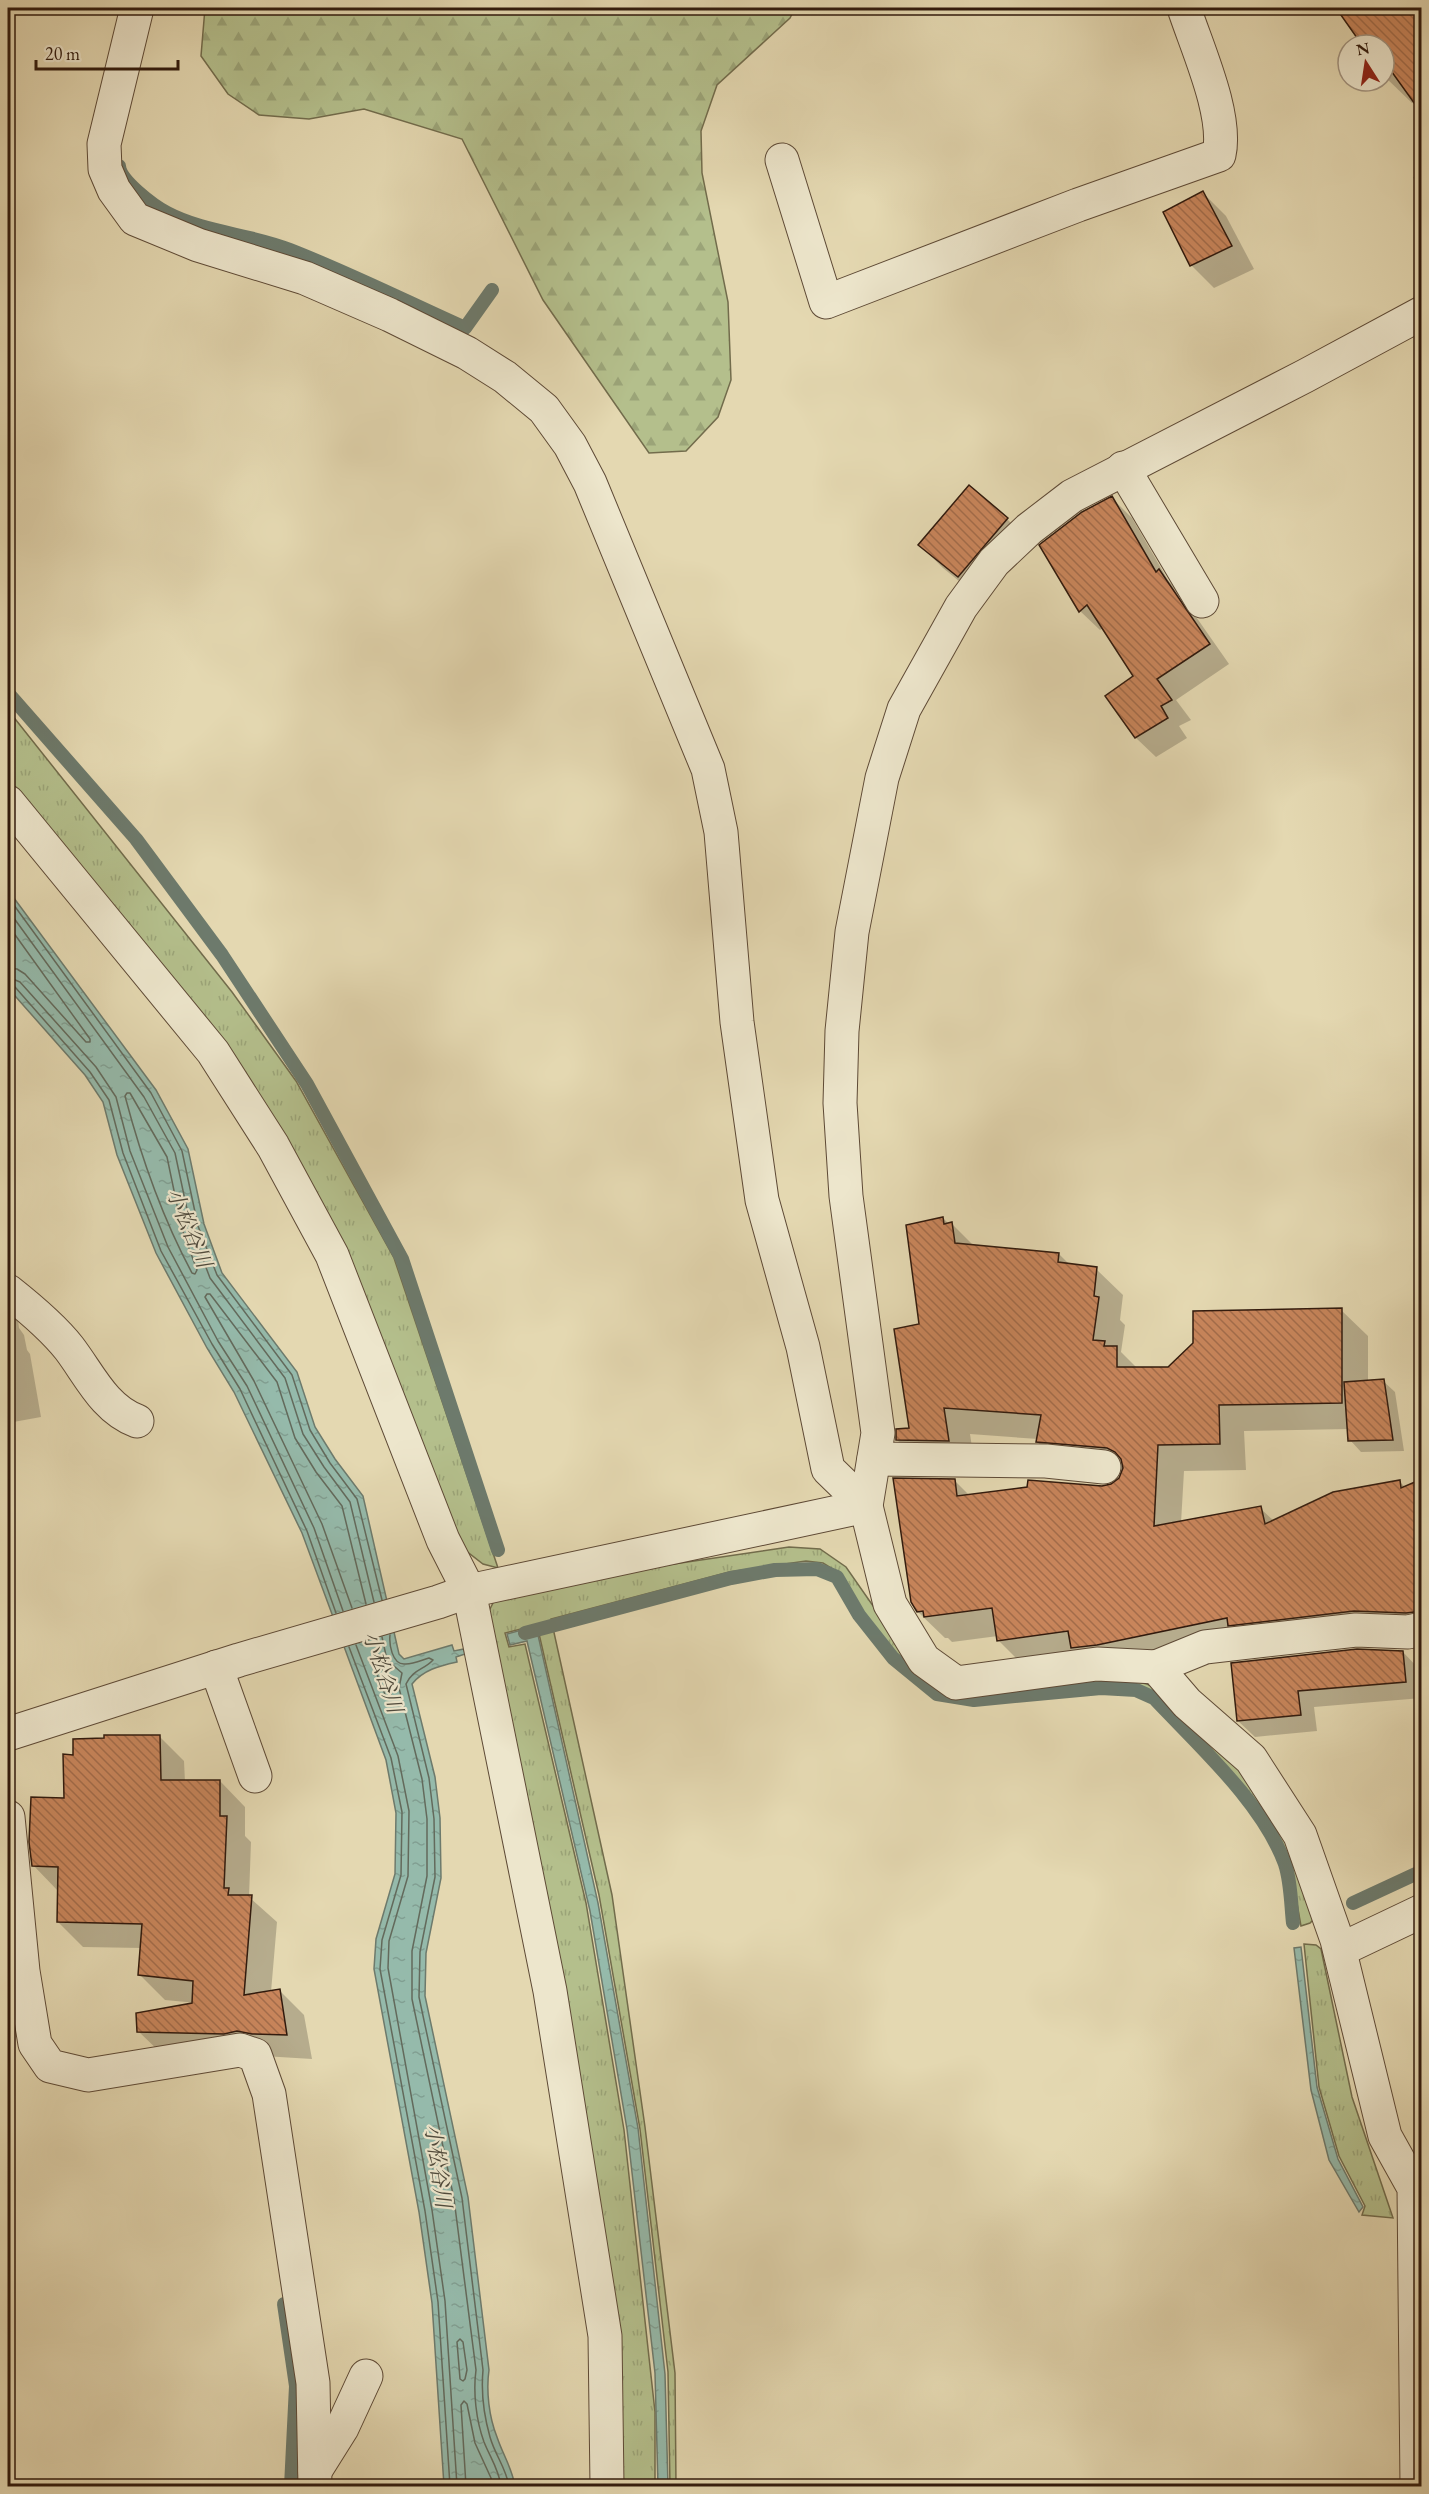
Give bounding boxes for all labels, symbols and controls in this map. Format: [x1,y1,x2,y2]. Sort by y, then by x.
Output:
scale bar [36,33,178,71]
north arrow [1336,33,1396,93]
text: N [1354,37,1372,60]
text: 20 m [45,42,80,65]
water label: 小松谷川 [161,1184,219,1274]
water label: 小松谷川 [358,1628,410,1718]
water label: 小松谷川 [419,2122,458,2211]

